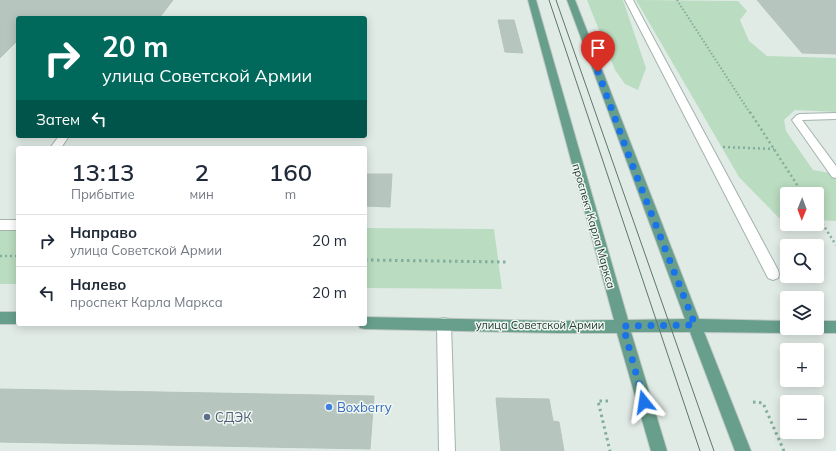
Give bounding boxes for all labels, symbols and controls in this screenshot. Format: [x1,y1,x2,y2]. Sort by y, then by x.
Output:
text: 20 m [102,29,168,64]
pin [581,31,615,72]
icon: right [36,32,88,84]
icon: arrive [587,37,609,59]
text: улица Советской Армии [102,64,312,87]
icon: left [88,108,110,130]
text: Затем [36,110,80,129]
text: 13:13 [71,157,134,187]
text: 2 [195,157,209,187]
text: 160 [269,157,312,187]
street label: проспект Карла Маркса [569,162,619,290]
text: Прибытие [71,186,135,202]
text: мин [190,186,214,202]
text: m [285,186,296,202]
north arrow [780,187,824,231]
map controls [780,187,824,439]
text: Направо [70,223,137,242]
icon: right [36,230,58,252]
text: 20 m [312,231,347,250]
button: search [780,239,824,283]
text: улица Советской Армии [70,242,222,258]
text: Налево [70,275,126,294]
icon: left [36,282,58,304]
text: 20 m [312,283,347,302]
button: layers [780,291,824,335]
text: проспект Карла Маркса [70,294,223,310]
street label: улица Советской Армии [476,318,604,332]
button: + [780,343,824,387]
position arrow [623,381,665,423]
button: − [780,395,824,439]
place label: Boxberry [337,399,392,415]
marker: Boxberry [324,402,334,412]
place label: СДЭК [215,409,252,425]
marker: СДЭК [202,412,212,422]

